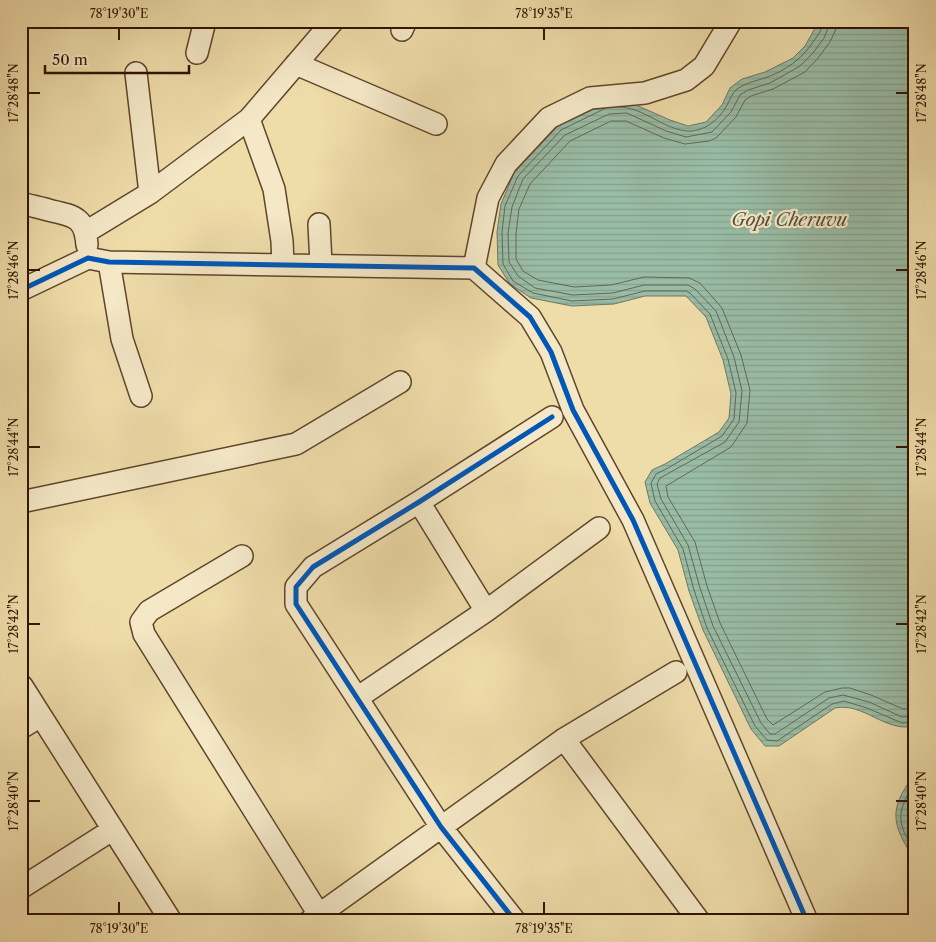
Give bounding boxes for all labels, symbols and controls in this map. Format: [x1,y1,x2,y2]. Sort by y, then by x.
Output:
text: 78°19'30"E [90,6,148,21]
text: 78°19'35"E [515,6,573,21]
scale bar [45,42,189,74]
text: 50 m [52,50,88,69]
text: 17°28'48"N [6,63,21,123]
text: 17°28'48"N [914,63,929,123]
water label: Gopi Cheruvu [731,209,847,231]
text: 17°28'46"N [6,240,21,300]
text: 17°28'46"N [914,240,929,300]
text: 17°28'44"N [6,417,21,477]
text: 17°28'44"N [914,417,929,477]
text: 17°28'42"N [6,594,21,654]
text: 17°28'42"N [914,594,929,654]
text: 17°28'40"N [6,771,21,831]
text: 17°28'40"N [914,771,929,831]
text: 78°19'30"E [90,921,148,936]
text: 78°19'35"E [515,921,573,936]

